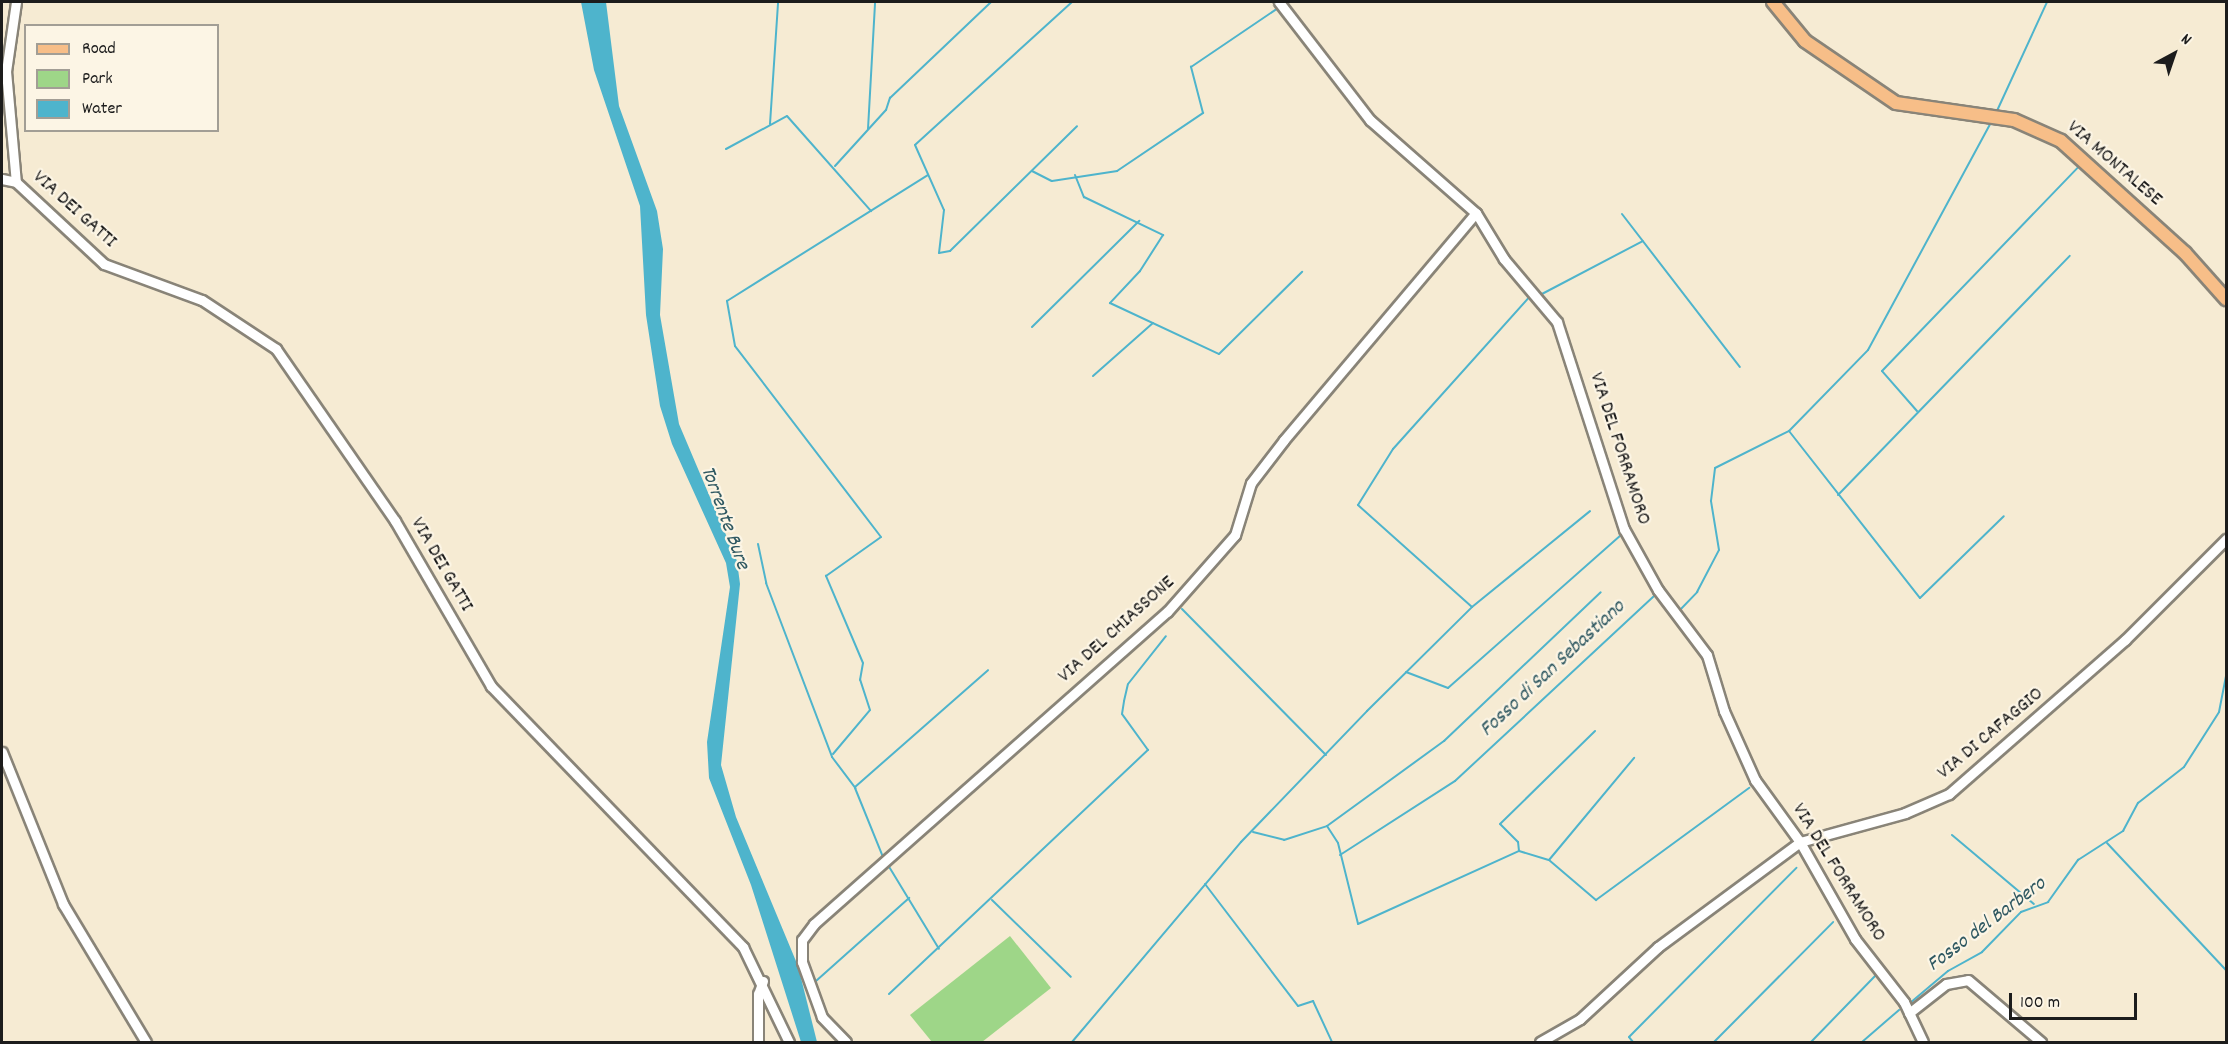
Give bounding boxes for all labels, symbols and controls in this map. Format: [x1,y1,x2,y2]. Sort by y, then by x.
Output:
legend [24,24,219,132]
north arrow [2144,24,2204,84]
text: N [2175,28,2196,51]
text: Road [82,37,116,62]
text: Park [82,67,113,92]
text: Water [82,97,122,122]
street label: VIA MONTALESE [2061,116,2167,212]
street label: VIA DEI GATTI [27,166,121,254]
street label: VIA DEL FORRAMORO [1583,370,1655,528]
water label: Torrente Bure [694,463,754,573]
street label: VIA DEI GATTI [404,514,478,616]
street label: VIA DEL CHIASSONE [1054,571,1180,689]
water label: Fosso di San Sebastiano [1475,595,1631,743]
street label: VIA DI CAFAGGIO [1933,683,2049,785]
street label: VIA DEL FORRAMORO [1786,799,1890,947]
water label: Fosso del Barbero [1923,872,2051,978]
scale bar [2012,981,2140,1019]
text: 100 m [2020,991,2060,1016]

